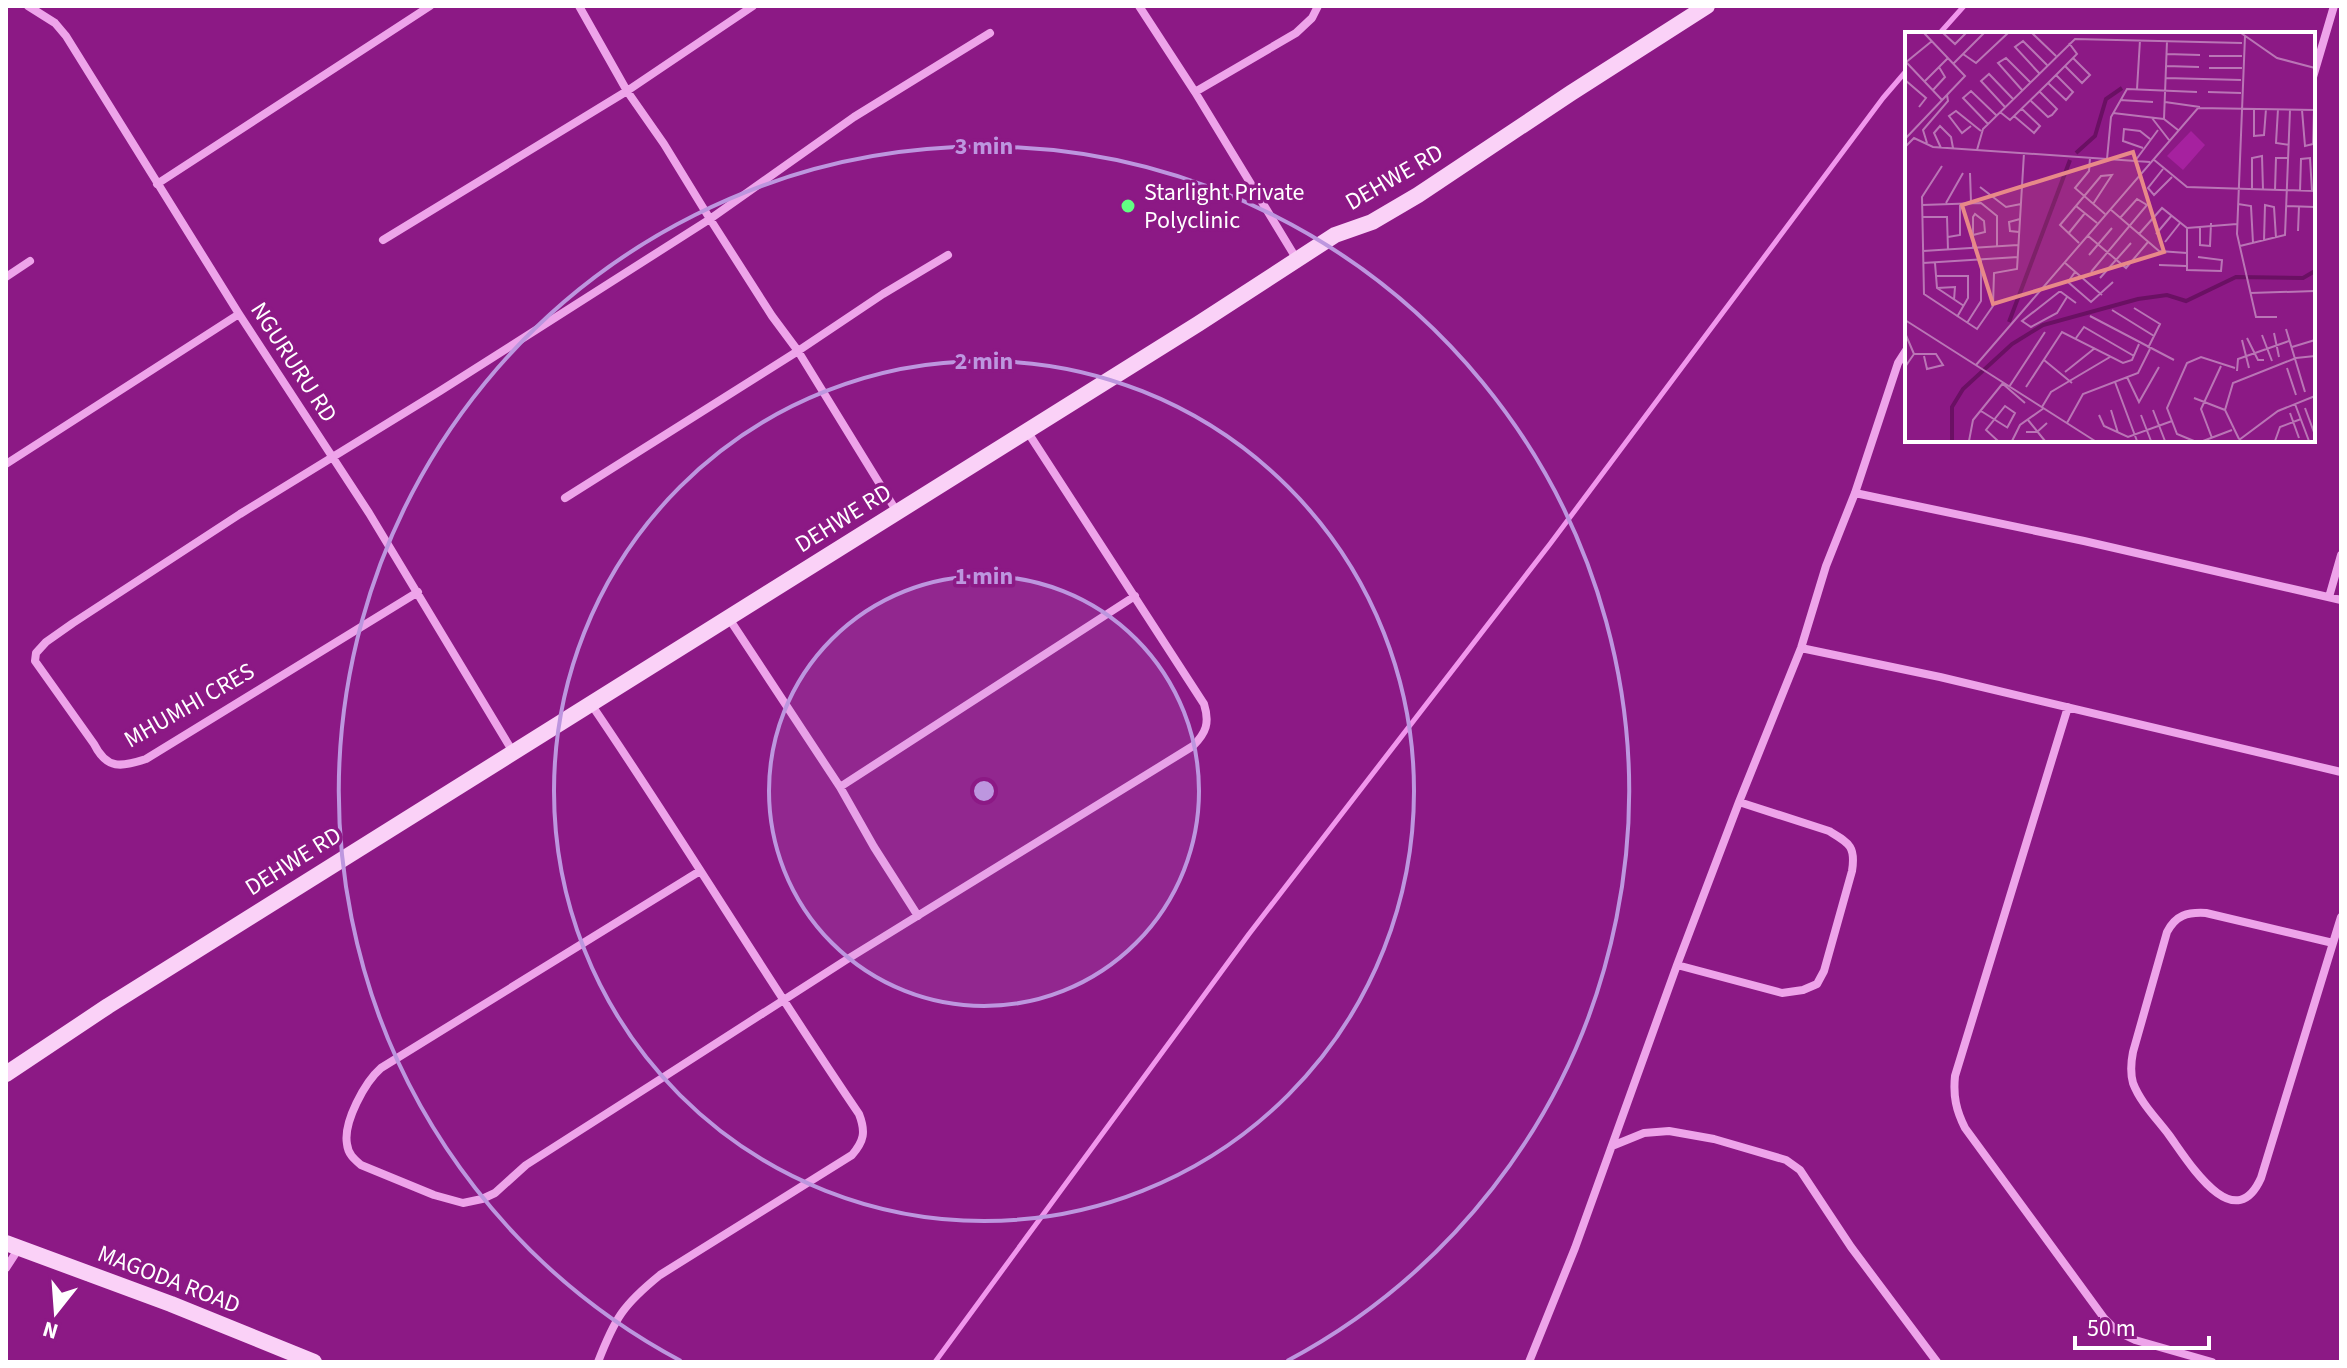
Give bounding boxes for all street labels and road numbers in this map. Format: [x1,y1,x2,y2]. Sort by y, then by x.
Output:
street label: DEHWE RD [1339,135,1450,220]
street label: NGURURU RD [242,295,346,429]
street label: DEHWE RD [788,475,898,562]
street label: MHUMHI CRES [117,654,261,757]
street label: DEHWE RD [238,818,348,905]
street label: MAGODA ROAD [92,1236,245,1323]

